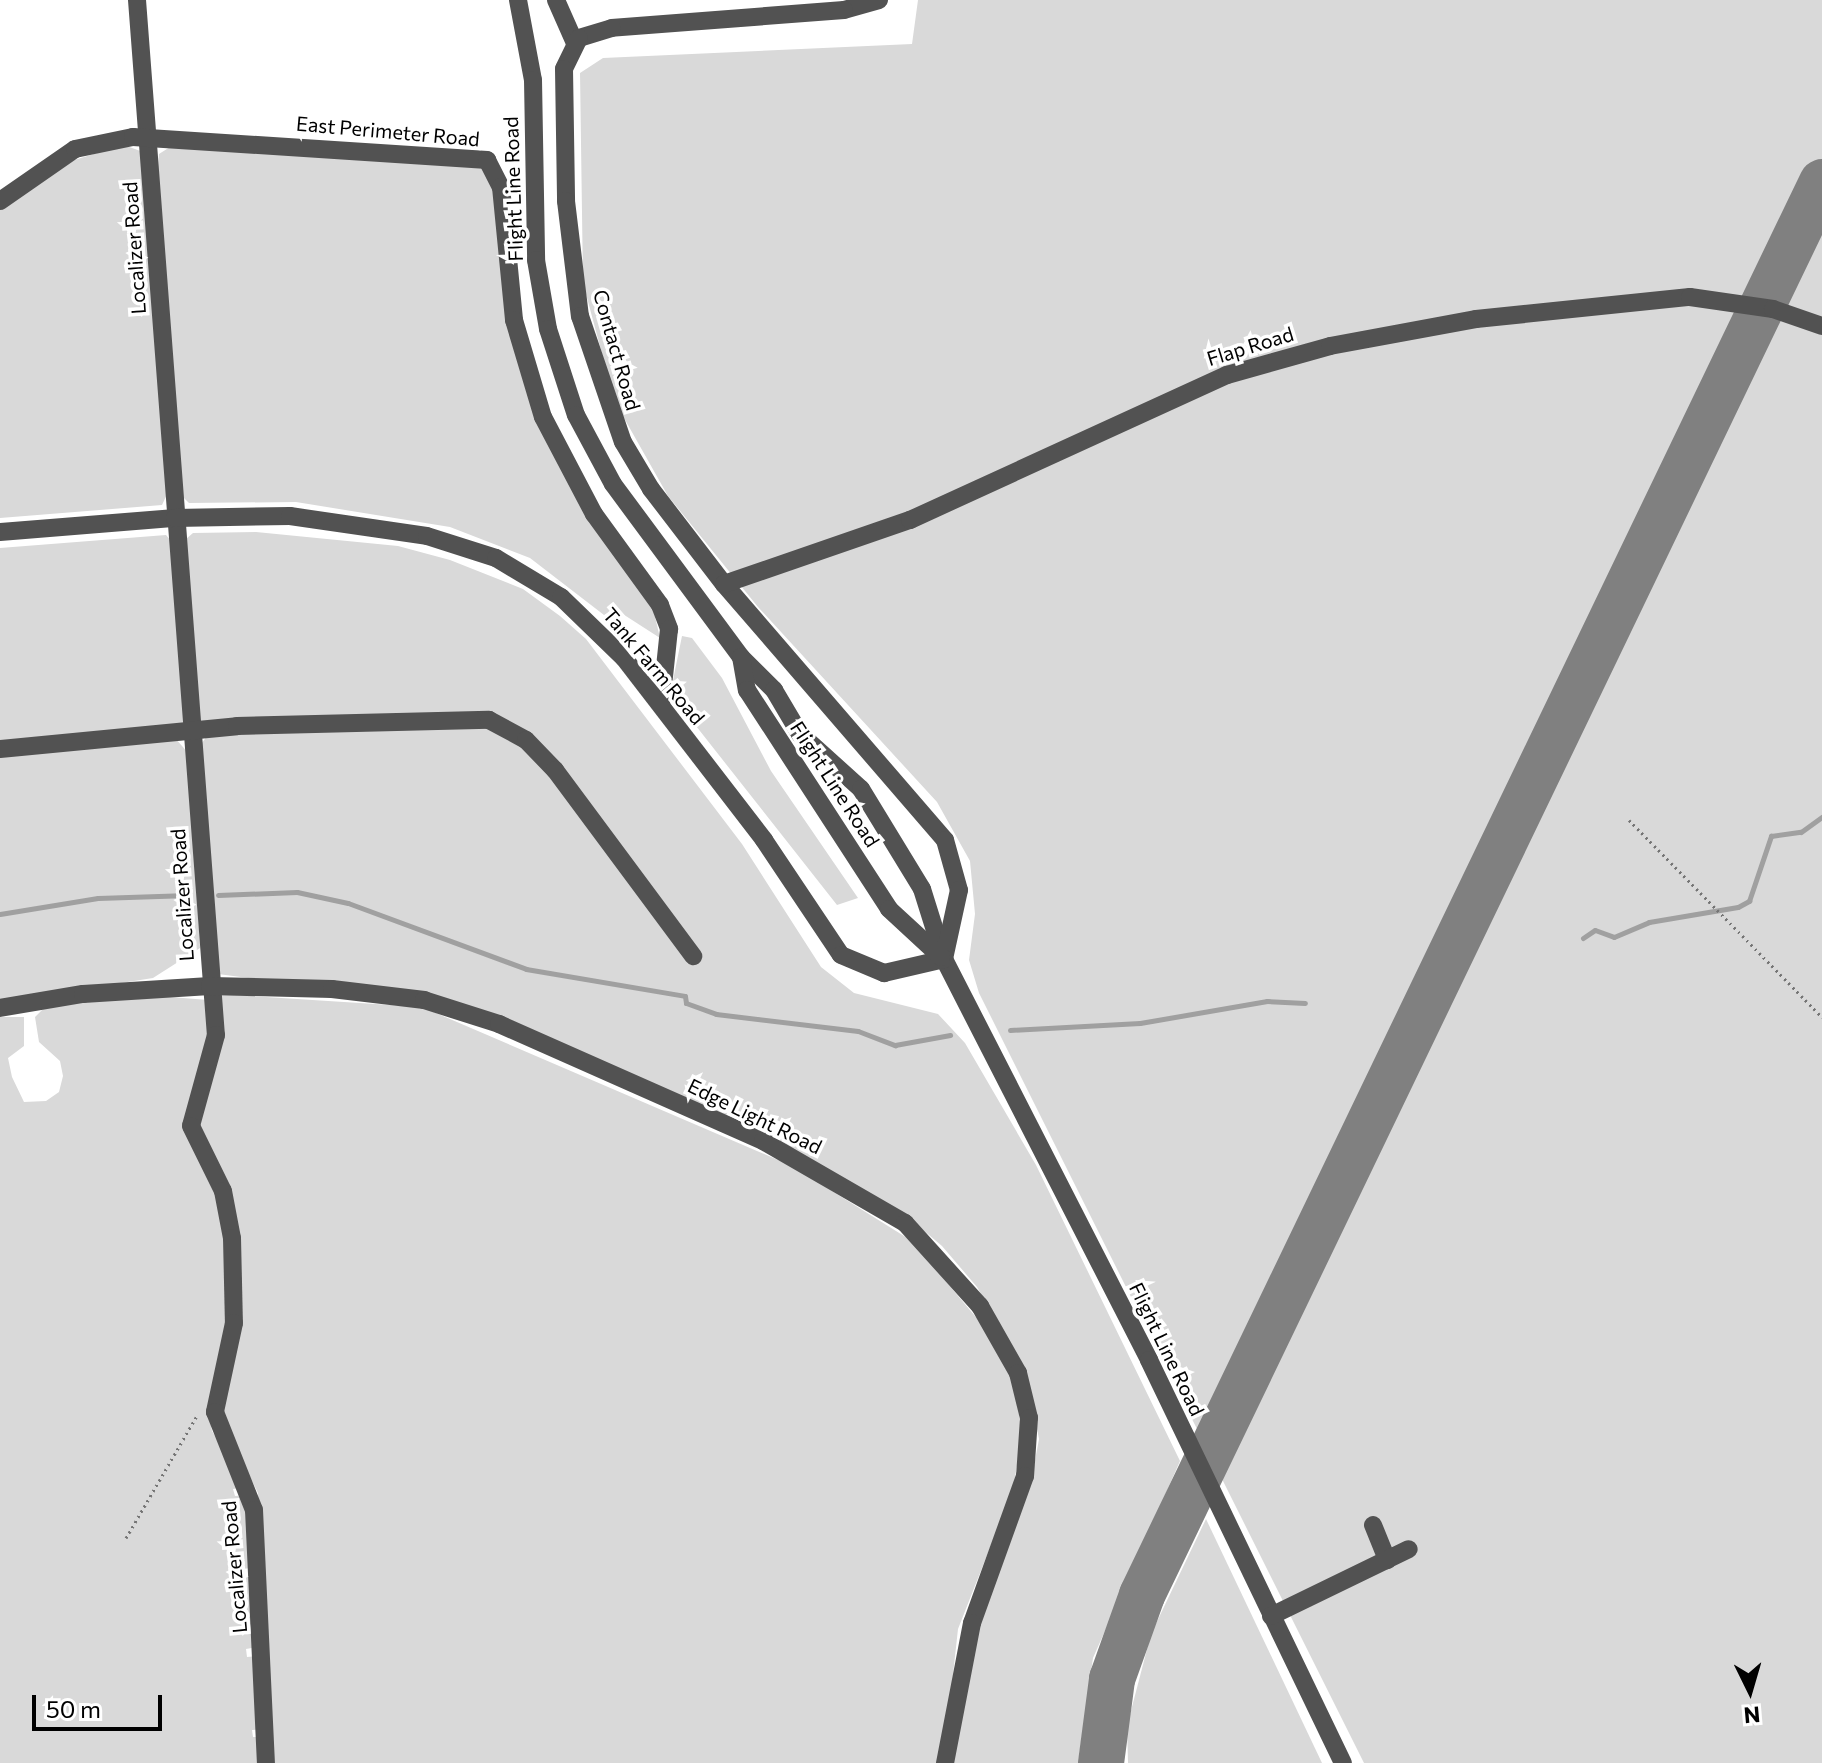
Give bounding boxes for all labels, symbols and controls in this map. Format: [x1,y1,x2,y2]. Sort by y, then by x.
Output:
street label: East Perimeter Road [295,111,481,151]
street label: Flight Line Road [498,116,528,262]
street label: Localizer Road [117,181,151,315]
street label: Contact Road [588,287,646,413]
street label: Flap Road [1204,321,1296,371]
street label: Tank Farm Road [598,603,710,729]
street label: Flight Line Road [785,717,885,851]
street label: Localizer Road [165,828,199,962]
street label: Edge Light Road [684,1073,826,1159]
street label: Flight Line Road [1124,1279,1210,1419]
street label: Localizer Road [216,1500,252,1634]
north arrow [1710,1651,1790,1731]
scale bar [36,1679,166,1729]
text: 50 m [46,1694,101,1723]
text: N [1743,1701,1762,1730]

